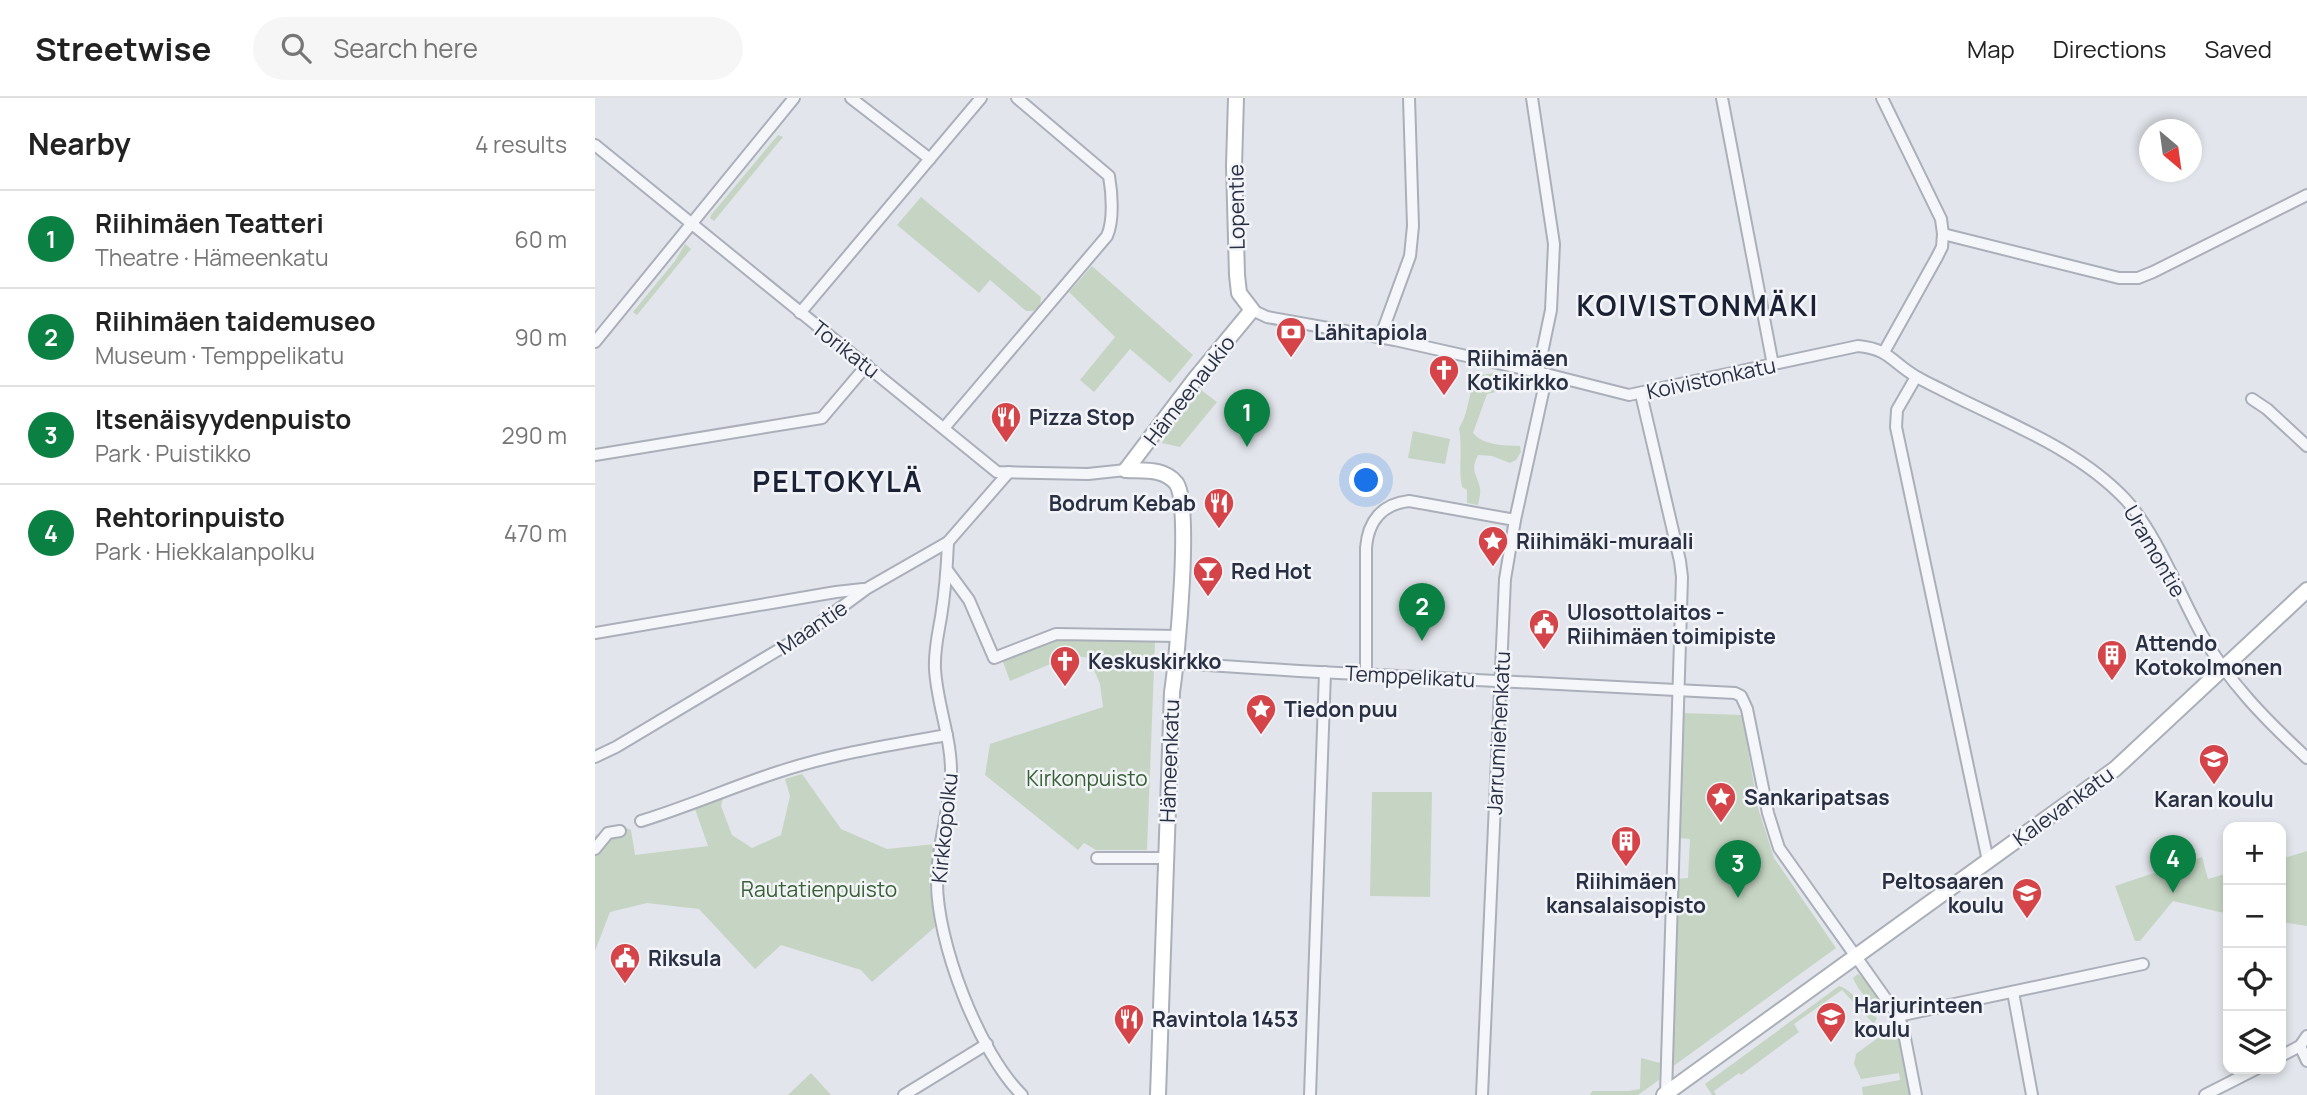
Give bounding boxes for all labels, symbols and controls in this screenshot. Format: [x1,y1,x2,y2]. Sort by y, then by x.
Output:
search box [253,17,743,80]
text: Streetwise [35,26,211,71]
icon: search [277,29,315,67]
text: Search here [333,30,478,66]
text: Map [1967,32,2015,65]
text: Directions [2053,32,2166,65]
text: Saved [2204,32,2272,65]
north arrow [2139,119,2202,182]
text: Nearby [28,123,131,164]
text: 4 results [475,128,567,160]
street label: Lopentie [1221,164,1251,250]
text: Riihimäen Teatteri [95,205,324,241]
text: 1 [46,223,56,255]
text: 60 m [515,223,567,255]
text: Theatre · Hämeenkatu [95,241,329,273]
district label: KOIVISTONMÄKI [1577,286,1819,324]
text: Riihimäen taidemuseo [95,303,376,339]
street label: Torikatu [806,314,886,384]
bank icon: Lähitapiola [1274,315,1308,359]
place label: Lähitapiola [1314,318,1427,346]
text: 2 [44,321,58,353]
text: 90 m [515,321,567,353]
street label: Hämeenaukio [1137,329,1241,451]
text: Museum · Temppelikatu [95,339,344,371]
place label: Riihimäen Kotikirkko [1467,344,1569,396]
street label: Koivistonkatu [1644,351,1778,405]
church icon: Riihimäen Kotikirkko [1427,353,1461,397]
pin: 1 [1224,389,1270,447]
restaurant icon: Pizza Stop [989,400,1023,444]
text: Itsenäisyydenpuisto [95,401,351,437]
place label: Pizza Stop [1029,403,1135,431]
text: 3 [44,419,58,451]
text: 290 m [501,419,567,451]
text: Park · Puistikko [95,437,251,469]
district label: PELTOKYLÄ [752,462,924,500]
your location [1349,463,1383,497]
restaurant icon: Bodrum Kebab [1202,486,1236,530]
place label: Bodrum Kebab [1049,489,1196,517]
text: Rehtorinpuisto [95,499,285,535]
street label: Uramontie [2117,500,2193,602]
text: 4 [44,517,58,549]
text: 470 m [504,517,567,549]
place icon: Riihimäki-muraali [1476,524,1510,568]
place label: Riihimäki-muraali [1516,527,1694,555]
text: Park · Hiekkalanpolku [95,535,315,567]
bar icon: Red Hot [1191,554,1225,598]
place label: Red Hot [1231,557,1312,585]
pin: 2 [1399,583,1445,641]
street label: Maantie [771,593,853,661]
place label: Ulosottolaitos - Riihimäen toimipiste [1567,598,1776,650]
public building icon: Ulosottolaitos - Riihimäen toimipiste [1527,607,1561,651]
place label: Attendo Kotokolmonen [2135,629,2282,681]
building icon: Attendo Kotokolmonen [2095,638,2129,682]
church icon: Keskuskirkko [1048,644,1082,688]
place label: Keskuskirkko [1088,647,1222,675]
street label: Jarrumiehenkatu [1480,650,1516,816]
street label: Temppelikatu [1344,659,1476,693]
place icon: Tiedon puu [1244,692,1278,736]
place label: Tiedon puu [1284,695,1398,723]
street label: Hämeenkatu [1153,699,1185,823]
school or university icon: Karan koulu [2197,742,2231,786]
street label: Kalevankatu [2007,760,2119,852]
park label: Kirkonpuisto [1026,764,1148,792]
street label: Kirkkopolku [924,772,964,884]
place icon: Sankaripatsas [1704,780,1738,824]
place label: Sankaripatsas [1744,783,1890,811]
place label: Karan koulu [2154,785,2274,813]
map controls [2223,822,2286,1074]
button: + [2223,822,2286,885]
building icon: Riihimäen kansalaisopisto [1609,824,1643,868]
pin: 4 [2150,835,2196,893]
pin: 3 [1715,840,1761,898]
place label: Riihimäen kansalaisopisto [1546,867,1706,919]
place label: Peltosaaren koulu [1882,867,2004,919]
park label: Rautatienpuisto [741,875,897,903]
school or university icon: Peltosaaren koulu [2010,876,2044,920]
button: − [2223,885,2286,948]
public building icon: Riksula [608,941,642,985]
place label: Riksula [648,944,721,972]
button: locate [2223,948,2286,1011]
place label: Harjurinteen koulu [1854,991,1983,1043]
school or university icon: Harjurinteen koulu [1814,1000,1848,1044]
restaurant icon: Ravintola 1453 [1112,1002,1146,1046]
place label: Ravintola 1453 [1152,1005,1298,1033]
button: layers [2223,1011,2286,1074]

